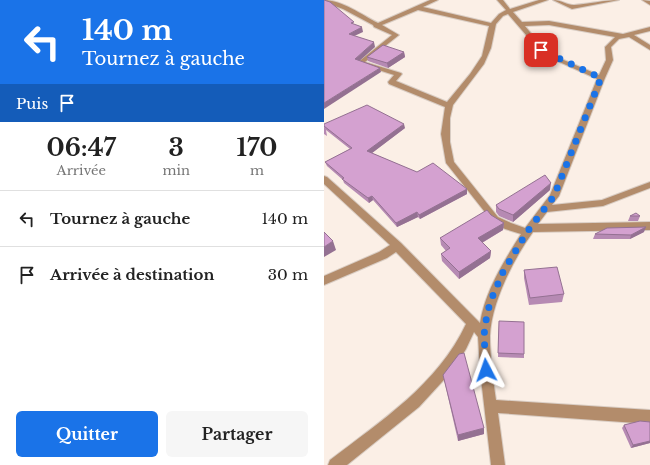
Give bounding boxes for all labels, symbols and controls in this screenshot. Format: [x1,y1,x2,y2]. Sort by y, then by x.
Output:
text: 140 m [82,13,172,48]
icon: left [16,16,68,68]
pin [524,33,558,67]
icon: arrive [530,39,552,61]
text: Tournez à gauche [82,48,245,70]
icon: arrive [56,92,78,114]
text: Puis [16,94,48,113]
text: 06:47 [47,133,116,162]
text: 3 [169,133,184,162]
text: 170 [236,133,277,162]
text: Arrivée [57,162,106,179]
text: min [163,162,190,179]
text: m [250,162,264,179]
icon: left [16,208,38,230]
text: Tournez à gauche [50,209,190,228]
text: 140 m [261,209,308,228]
icon: arrive [16,264,38,286]
text: Arrivée à destination [50,265,214,284]
text: 30 m [268,265,308,284]
position arrow [465,349,507,391]
button: Quitter [16,411,158,457]
button: Partager [166,411,308,457]

